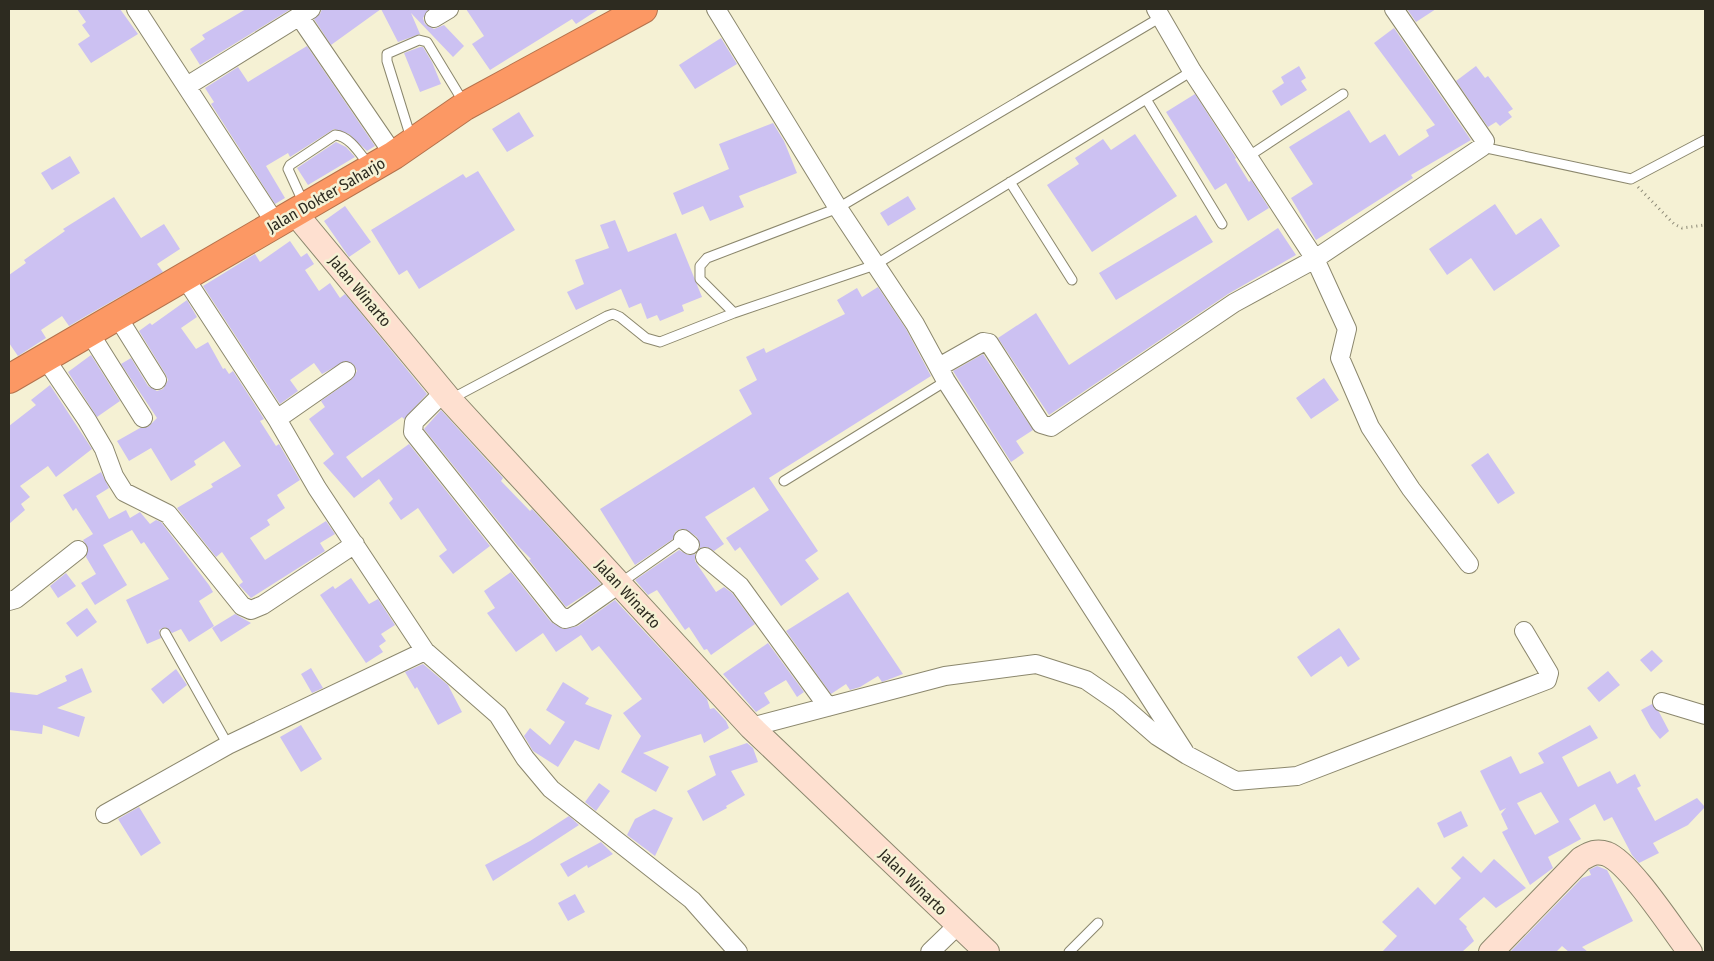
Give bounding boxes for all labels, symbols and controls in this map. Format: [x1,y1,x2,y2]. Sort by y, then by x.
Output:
street label: Jalan Dokter Saharjo [263,153,389,237]
street label: Jalan Winarto [325,251,395,331]
street label: Jalan Winarto [591,556,665,632]
street label: Jalan Winarto [875,845,951,919]

